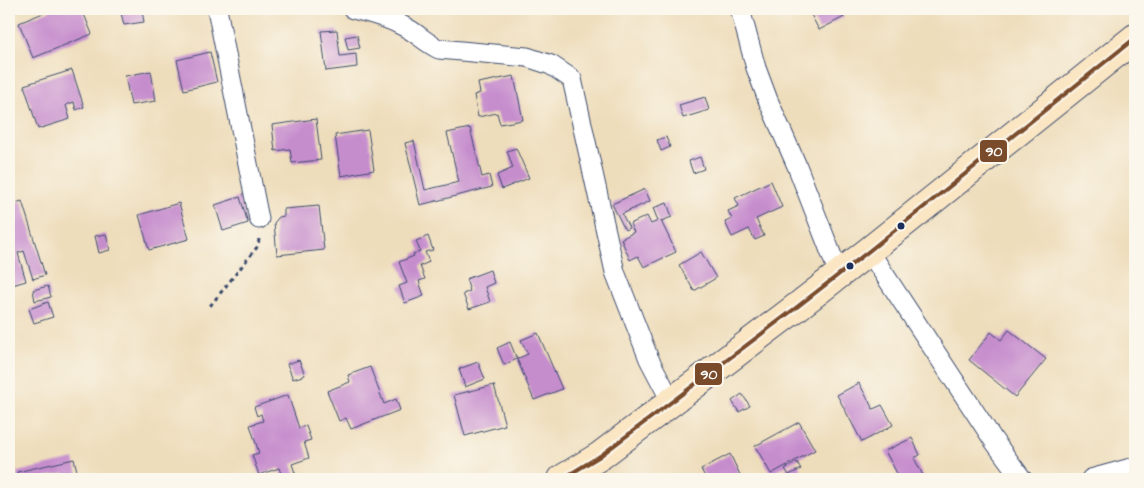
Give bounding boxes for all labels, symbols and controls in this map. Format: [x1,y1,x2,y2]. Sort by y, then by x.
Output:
line badge: 90 [979,139,1008,163]
text: 90 [986,142,1003,162]
unlabelled marker [896,221,906,231]
unlabelled marker [845,261,855,271]
line badge: 90 [694,362,723,386]
text: 90 [701,365,718,385]

